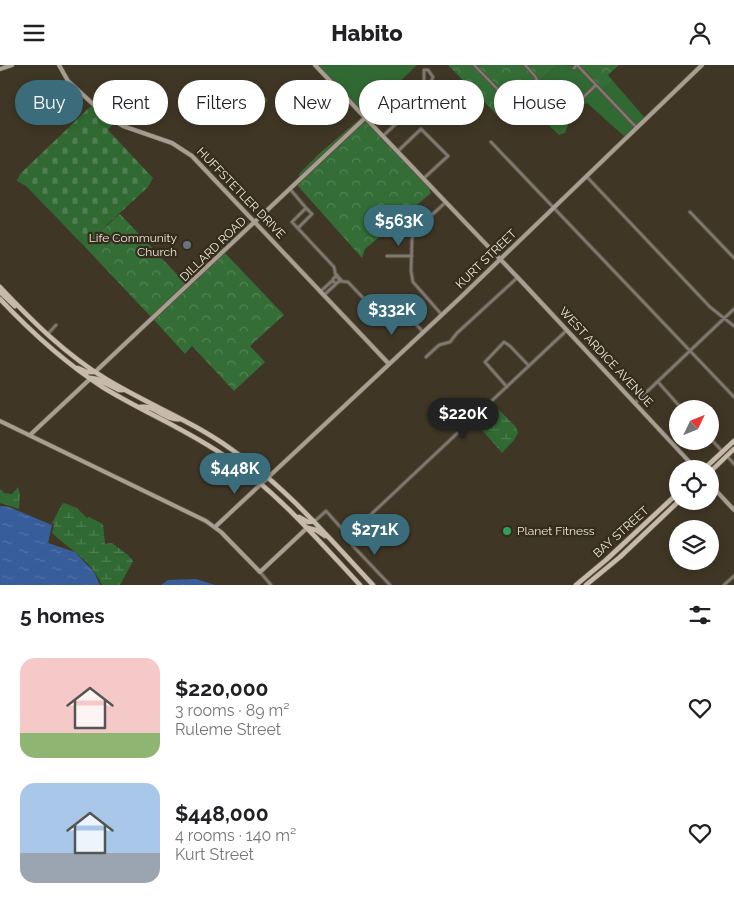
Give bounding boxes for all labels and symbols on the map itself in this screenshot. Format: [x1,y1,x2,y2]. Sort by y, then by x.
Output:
street label: HUFFSTETLER DRIVE [194,145,288,241]
pin: $563K [364,205,434,247]
street label: DILLARD ROAD [177,214,249,284]
street label: KURT STREET [453,226,520,291]
place label: Life Community Church [89,231,177,259]
marker: Life Community Church [181,239,193,251]
pin: $332K [357,293,427,336]
street label: WEST ARDICE AVENUE [556,304,656,410]
pin: $220K [428,397,498,440]
north arrow [669,400,719,450]
pin: $448K [200,453,270,495]
street label: BAY STREET [590,503,652,561]
pin: $271K [340,513,410,556]
place label: Planet Fitness [517,524,595,538]
marker: Planet Fitness [501,525,513,537]

